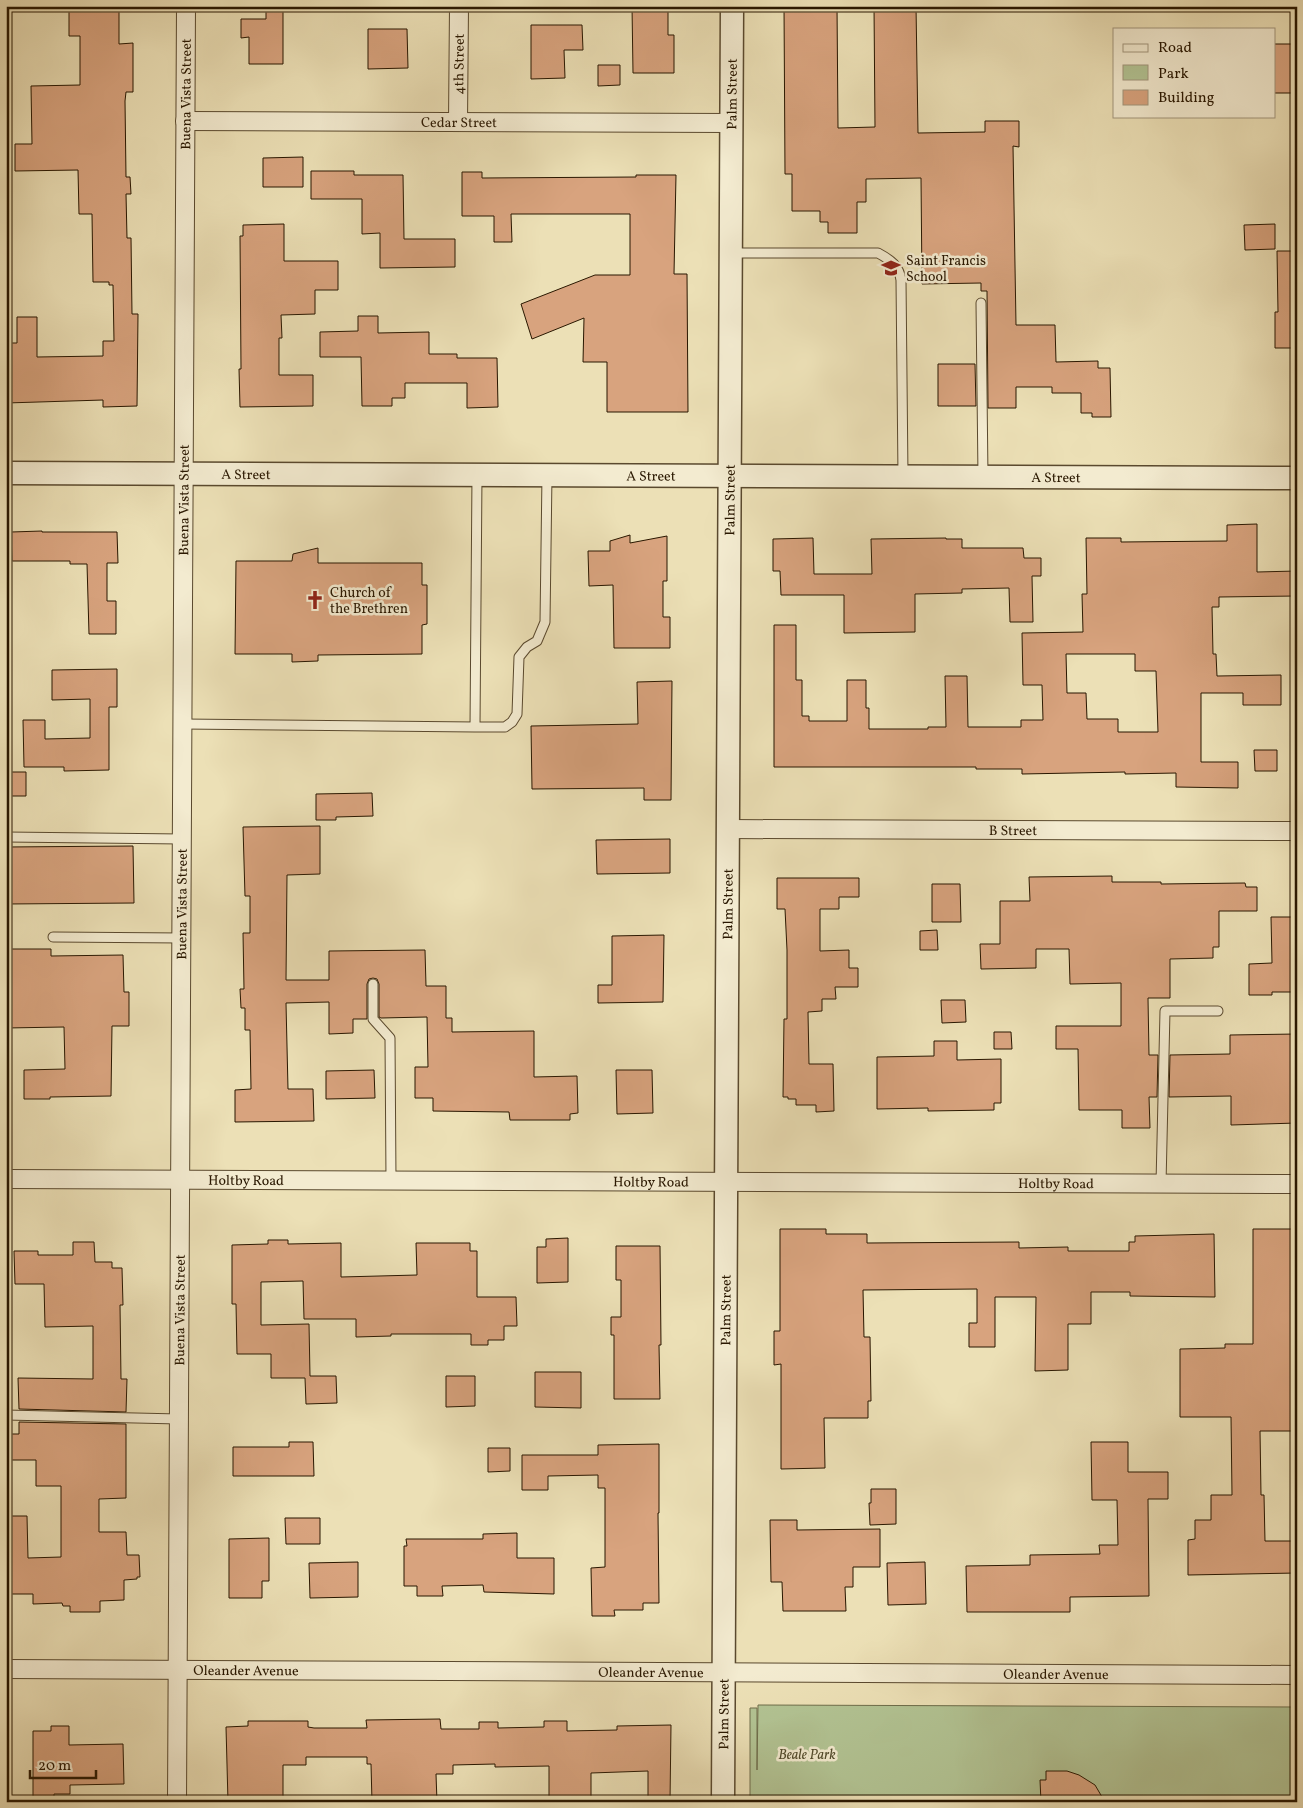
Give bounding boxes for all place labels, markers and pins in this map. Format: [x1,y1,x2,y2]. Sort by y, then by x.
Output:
place label: Saint Francis School [906,252,986,287]
school or university icon: Saint Francis School [880,257,902,279]
place label: Church of the Brethren [330,584,408,619]
church icon: Church of the Brethren [304,589,326,611]

